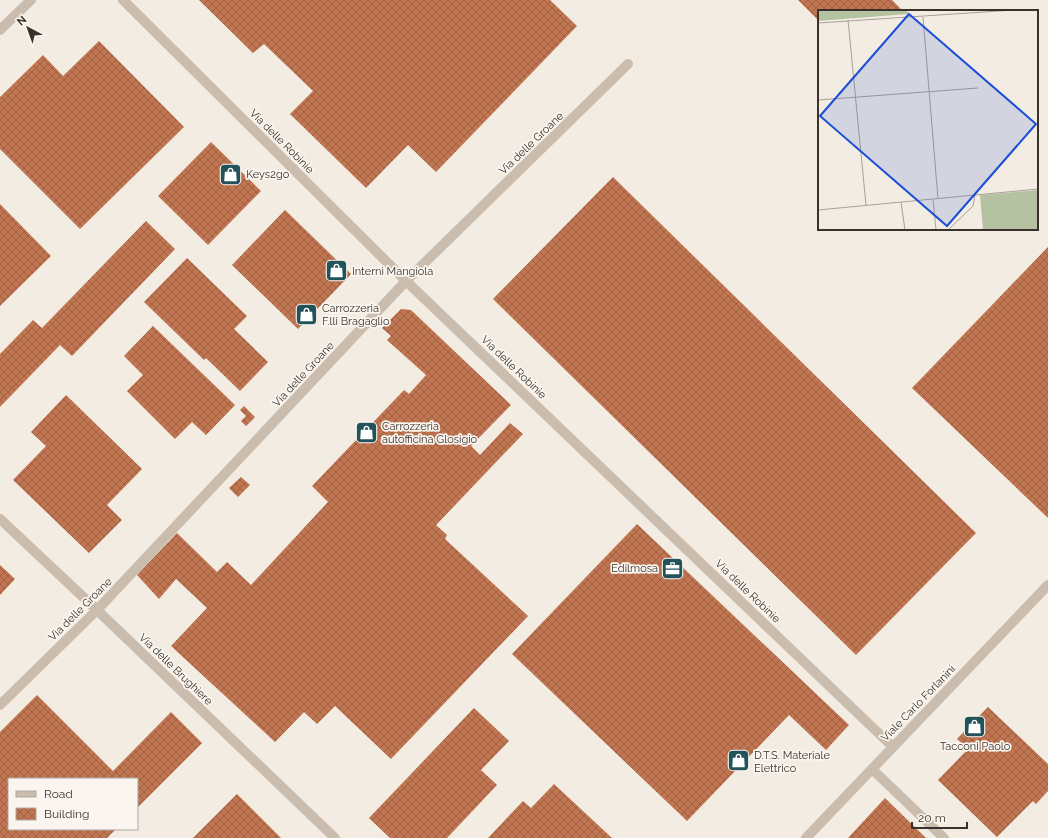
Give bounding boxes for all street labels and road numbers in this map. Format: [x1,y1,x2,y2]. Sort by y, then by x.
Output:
street label: Via delle Robinie [247,107,317,176]
street label: Via delle Groane [497,109,567,177]
street label: Via delle Robinie [478,333,549,402]
street label: Via delle Groane [270,339,337,410]
street label: Via delle Robinie [712,557,783,626]
street label: Via delle Groane [46,575,115,644]
street label: Via delle Brughiere [136,631,215,708]
street label: Viale Carlo Forlanini [879,663,958,744]

